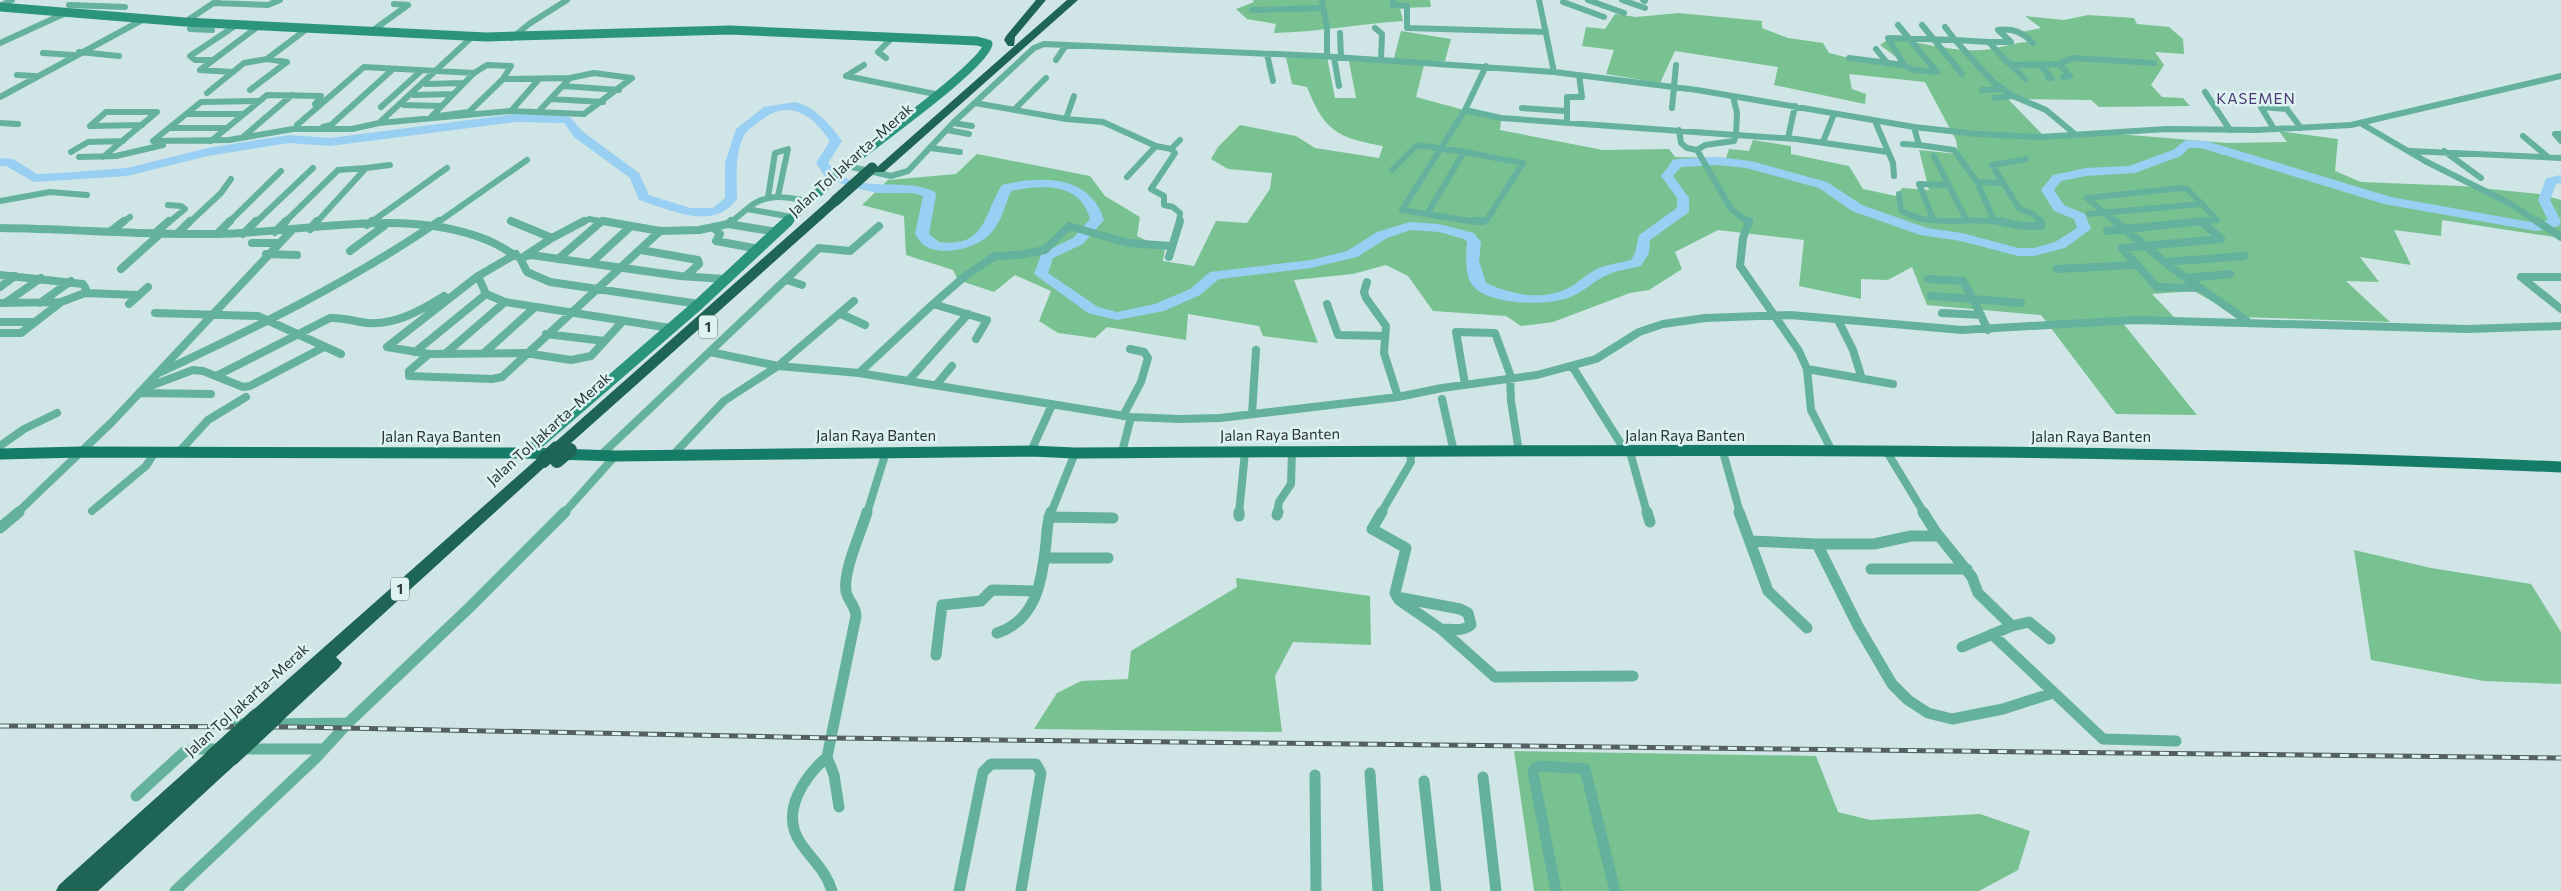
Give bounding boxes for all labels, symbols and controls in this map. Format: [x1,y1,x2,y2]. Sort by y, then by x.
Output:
district label: KASEMEN [2216,89,2296,107]
street label: Jalan Tol Jakarta–Merak [785,99,916,220]
road number: 1 [699,316,717,338]
street label: Jalan Tol Jakarta–Merak [483,368,614,489]
street label: Jalan Raya Banten [1220,424,1340,444]
street label: Jalan Raya Banten [816,426,936,444]
street label: Jalan Raya Banten [1625,426,1745,444]
street label: Jalan Raya Banten [381,427,501,445]
street label: Jalan Raya Banten [2031,427,2151,445]
road number: 1 [391,578,409,600]
street label: Jalan Tol Jakarta–Merak [181,639,312,760]

